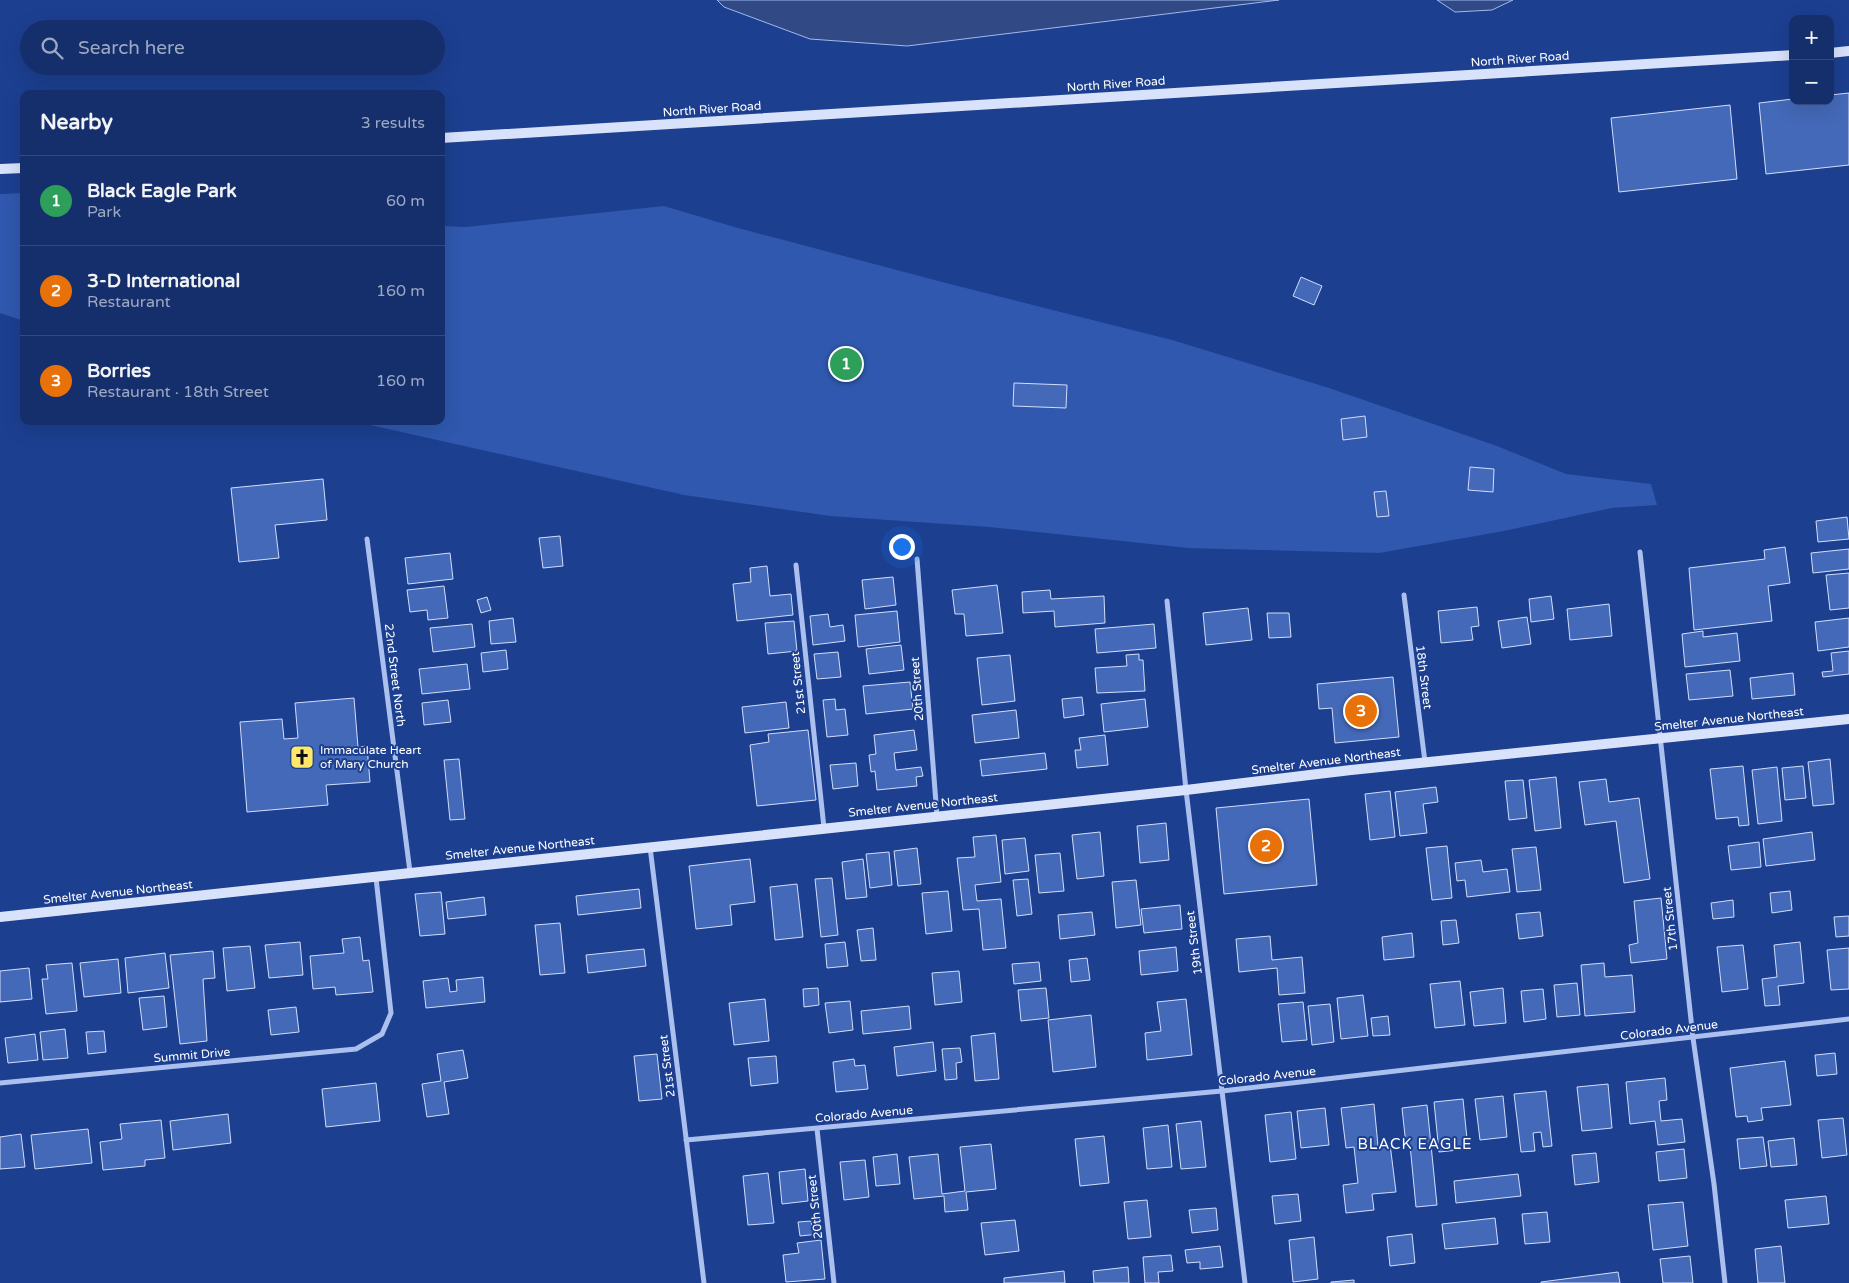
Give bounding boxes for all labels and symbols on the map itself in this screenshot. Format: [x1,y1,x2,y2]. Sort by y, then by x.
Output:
street label: North River Road [1470,49,1570,69]
street label: North River Road [1066,74,1166,94]
street label: North River Road [662,99,762,119]
pin: 1 [830,345,862,383]
your location [889,534,915,560]
street label: 22nd Street North [382,623,408,727]
street label: 18th Street [1413,644,1435,710]
street label: 21st Street [788,651,808,715]
street label: 20th Street [908,656,926,722]
pin: 3 [1345,692,1377,730]
street label: Smelter Avenue Northeast [1654,704,1805,734]
place label: Immaculate Heart of Mary Church [320,743,422,771]
church icon: Immaculate Heart of Mary Church [289,744,315,770]
street label: Smelter Avenue Northeast [1251,745,1402,777]
street label: Smelter Avenue Northeast [848,790,999,820]
pin: 2 [1250,827,1282,865]
street label: Smelter Avenue Northeast [445,833,596,863]
street label: Smelter Avenue Northeast [43,877,194,907]
street label: 17th Street [1660,886,1680,952]
street label: 19th Street [1183,910,1205,976]
street label: Colorado Avenue [1620,1017,1719,1043]
street label: 21st Street [656,1034,678,1098]
street label: Summit Drive [153,1045,231,1065]
street label: Colorado Avenue [1218,1064,1317,1088]
street label: Colorado Avenue [815,1103,914,1125]
district label: BLACK EAGLE [1357,1135,1473,1153]
street label: 20th Street [805,1174,825,1240]

